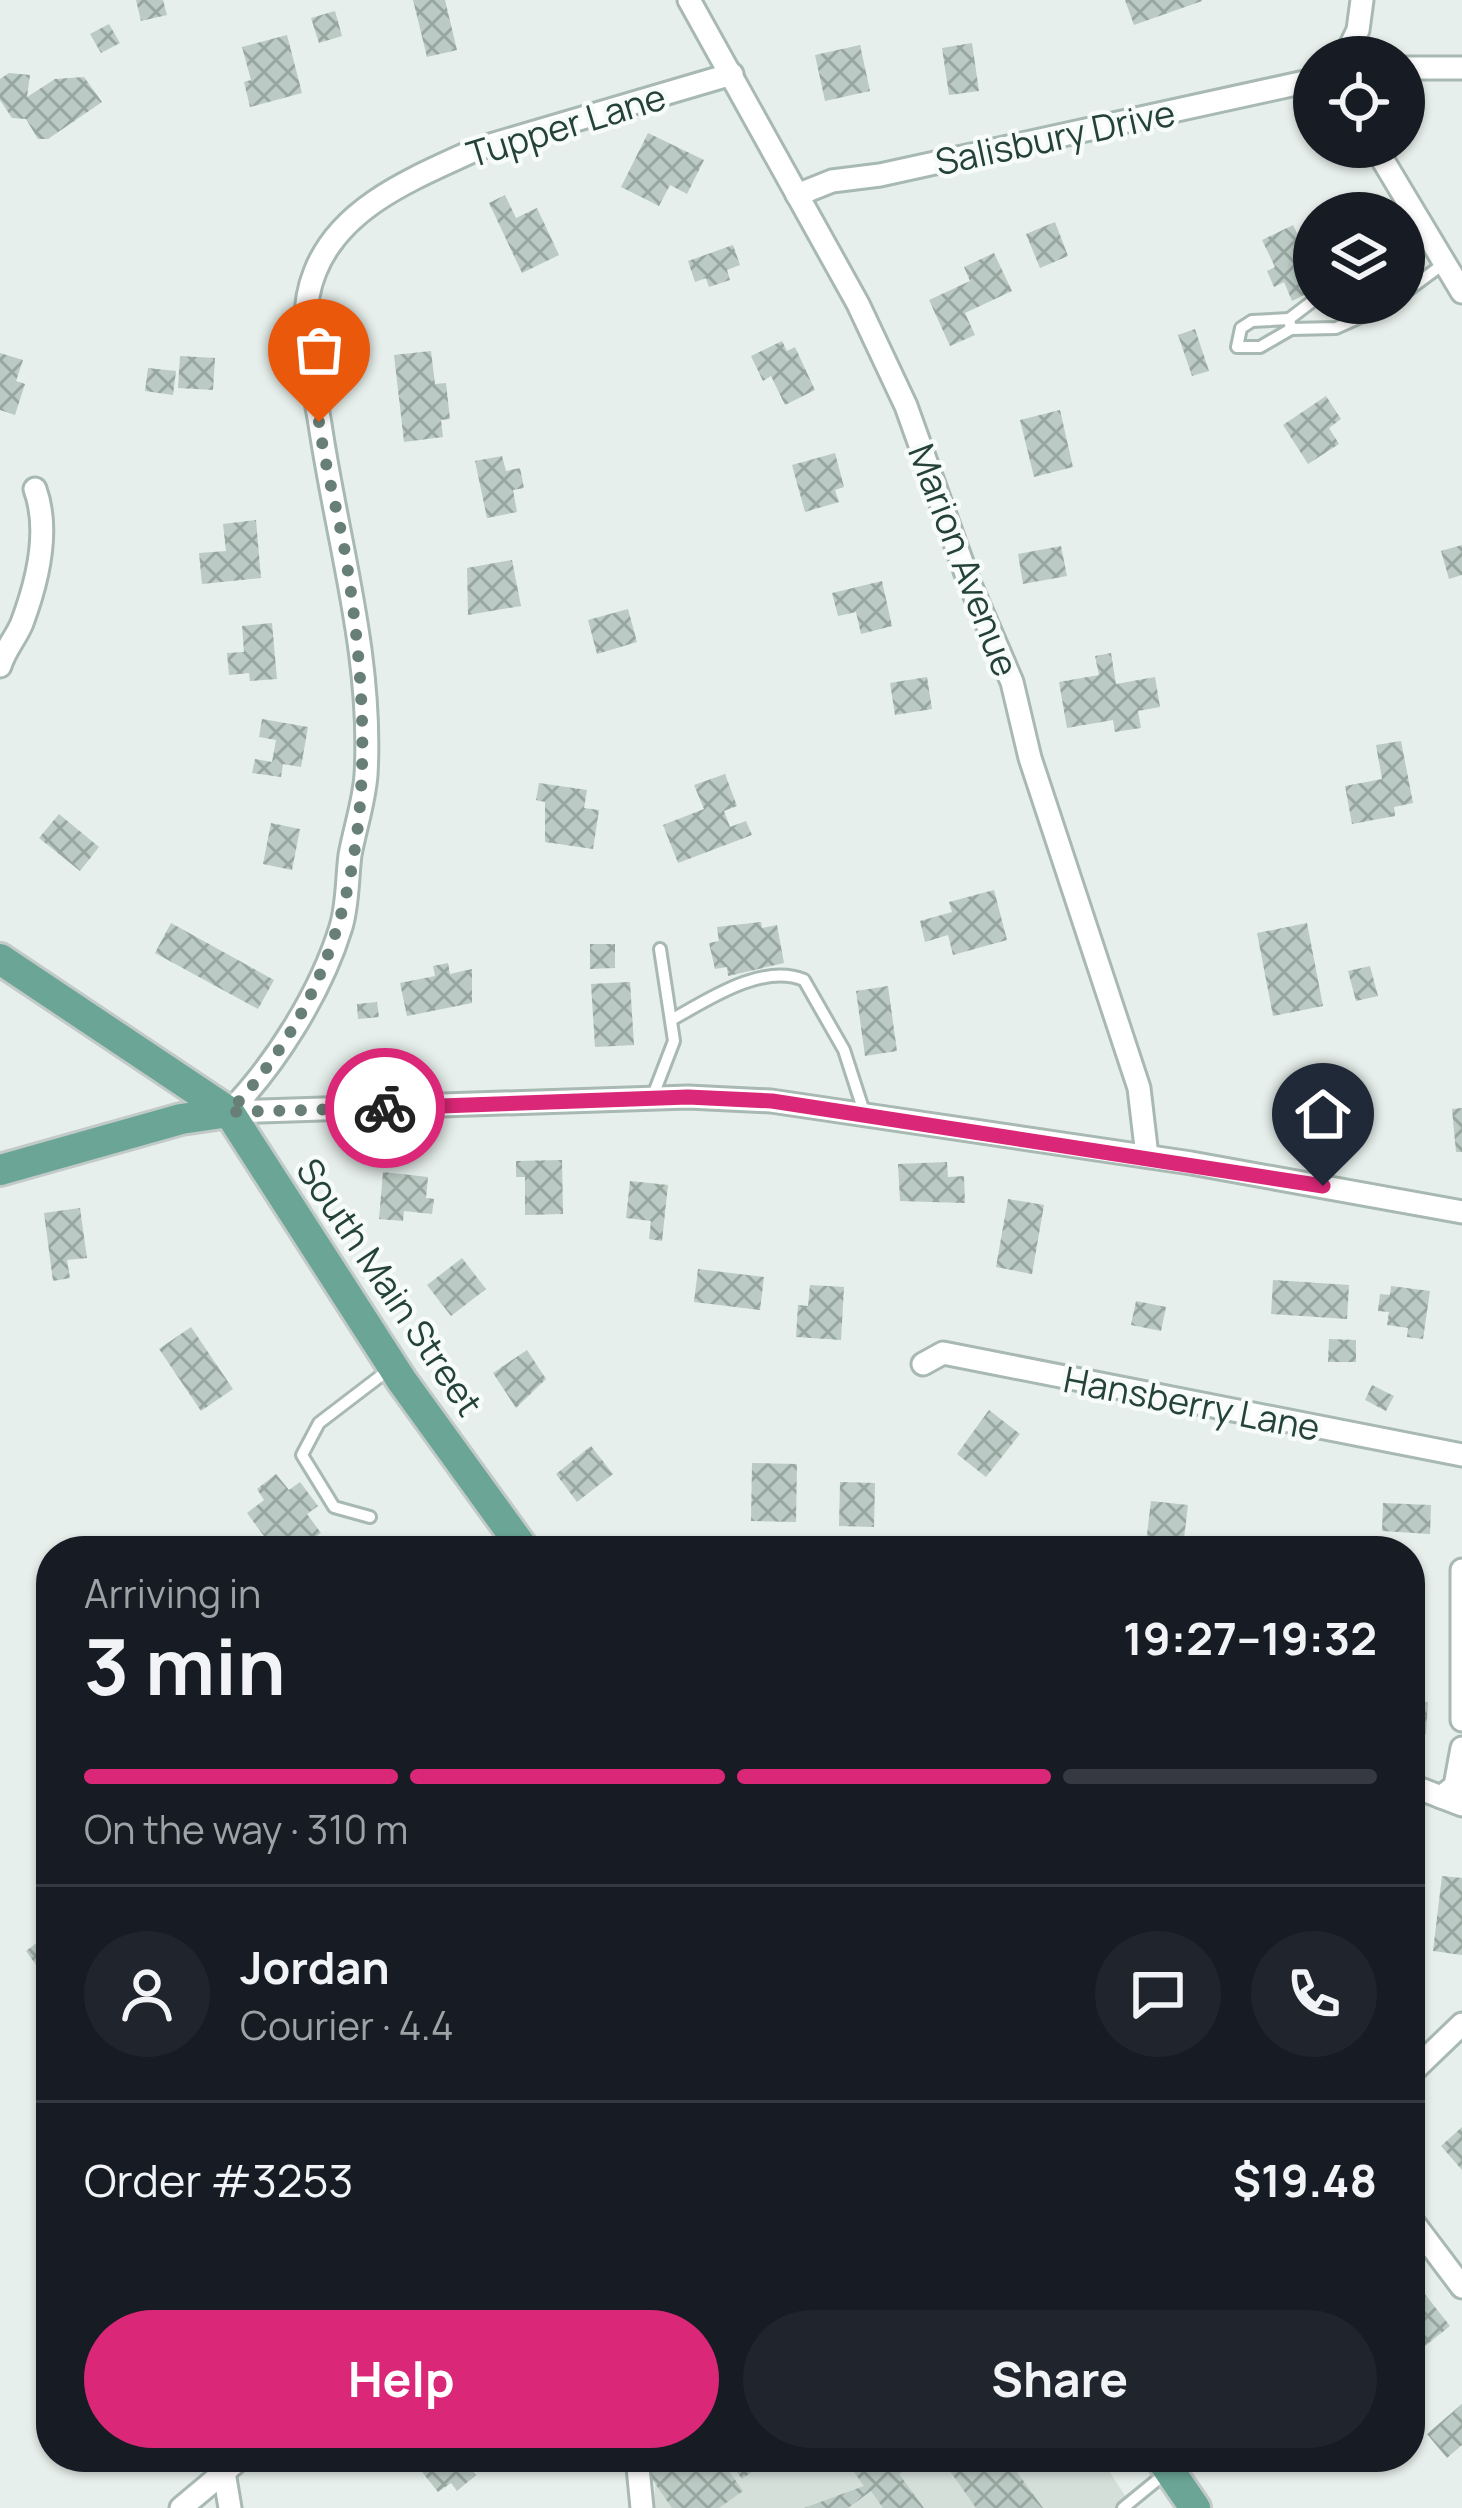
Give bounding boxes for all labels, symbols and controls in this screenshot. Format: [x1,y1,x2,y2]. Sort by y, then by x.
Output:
map controls [1293,36,1425,324]
button: locate [1293,36,1425,168]
street label: Tupper Lane [461,72,671,178]
street label: Salisbury Drive [931,88,1179,186]
button: layers [1293,192,1425,324]
pin [268,299,370,422]
icon: bag [286,317,352,383]
street label: Marion Avenue [897,437,1031,683]
courier [325,1048,445,1168]
pin [1272,1063,1374,1186]
icon: bike [352,1075,418,1141]
icon: home [1290,1081,1356,1147]
street label: South Main Street [286,1149,494,1425]
street label: Hansberry Lane [1060,1354,1324,1452]
text: Arriving in [84,1566,261,1620]
text: 19:27–19:32 [1123,1607,1377,1669]
text: 3 min [84,1612,286,1718]
text: On the way · 310 m [84,1802,408,1856]
button: person [84,1931,210,2057]
button: chat [1095,1931,1221,2057]
button: phone [1251,1931,1377,2057]
text: Jordan [240,1936,390,1998]
text: Courier · 4.4 [240,1998,454,2052]
text: Order #3253 [84,2149,353,2211]
text: $19.48 [1233,2149,1377,2211]
button: Help [84,2310,719,2448]
button: Share [743,2310,1377,2448]

